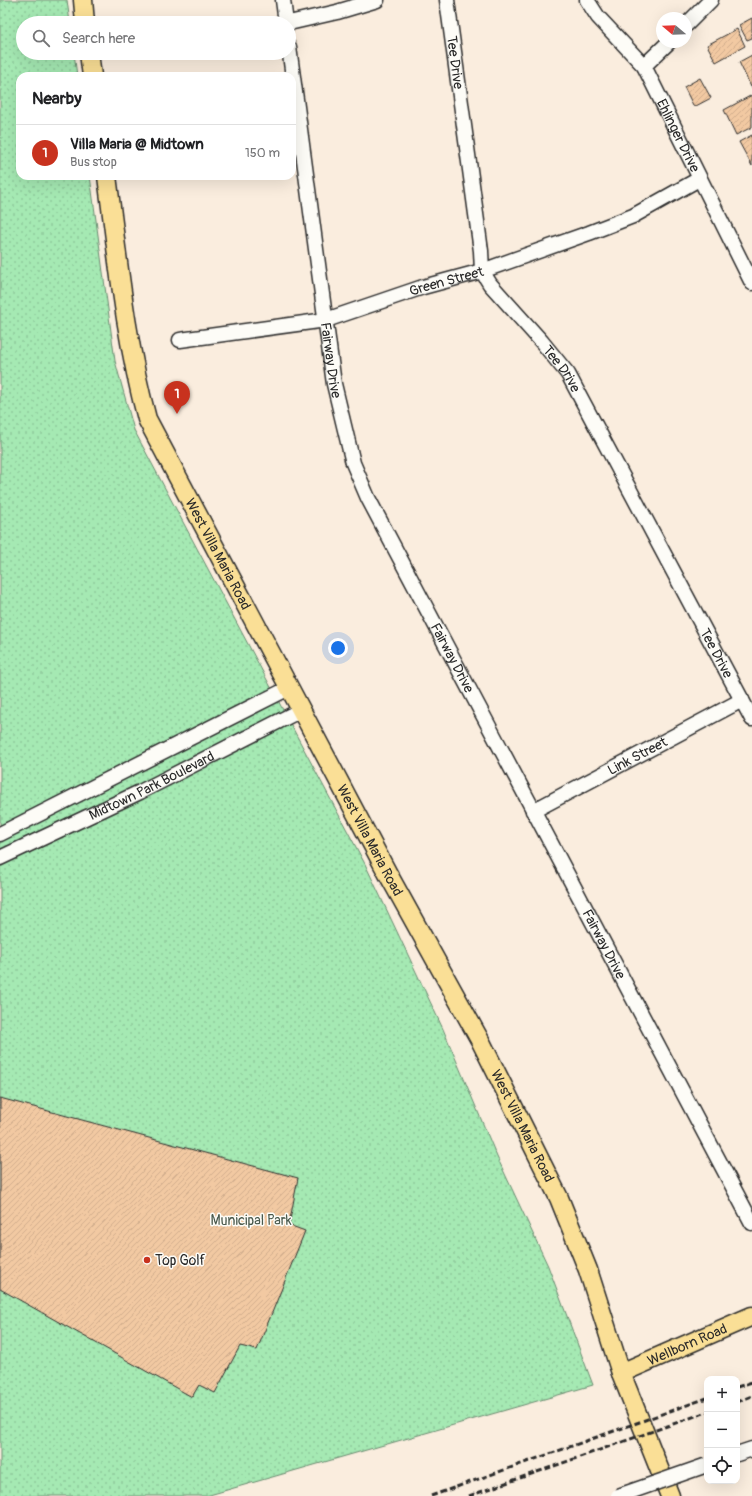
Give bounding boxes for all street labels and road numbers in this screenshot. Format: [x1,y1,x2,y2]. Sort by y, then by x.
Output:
street label: Tee Drive [443,35,467,90]
street label: Ehlinger Drive [653,96,703,175]
street label: Green Street [407,263,486,300]
street label: Fairway Drive [317,321,345,400]
street label: Tee Drive [539,342,584,395]
street label: West Villa Maria Road [181,495,254,613]
street label: Fairway Drive [427,620,478,696]
street label: Tee Drive [696,626,737,681]
street label: Link Street [605,733,670,779]
street label: Midtown Park Boulevard [86,748,217,824]
street label: West Villa Maria Road [333,782,406,899]
street label: Fairway Drive [578,906,629,982]
street label: West Villa Maria Road [487,1067,558,1185]
street label: Wellborn Road [645,1320,730,1369]

